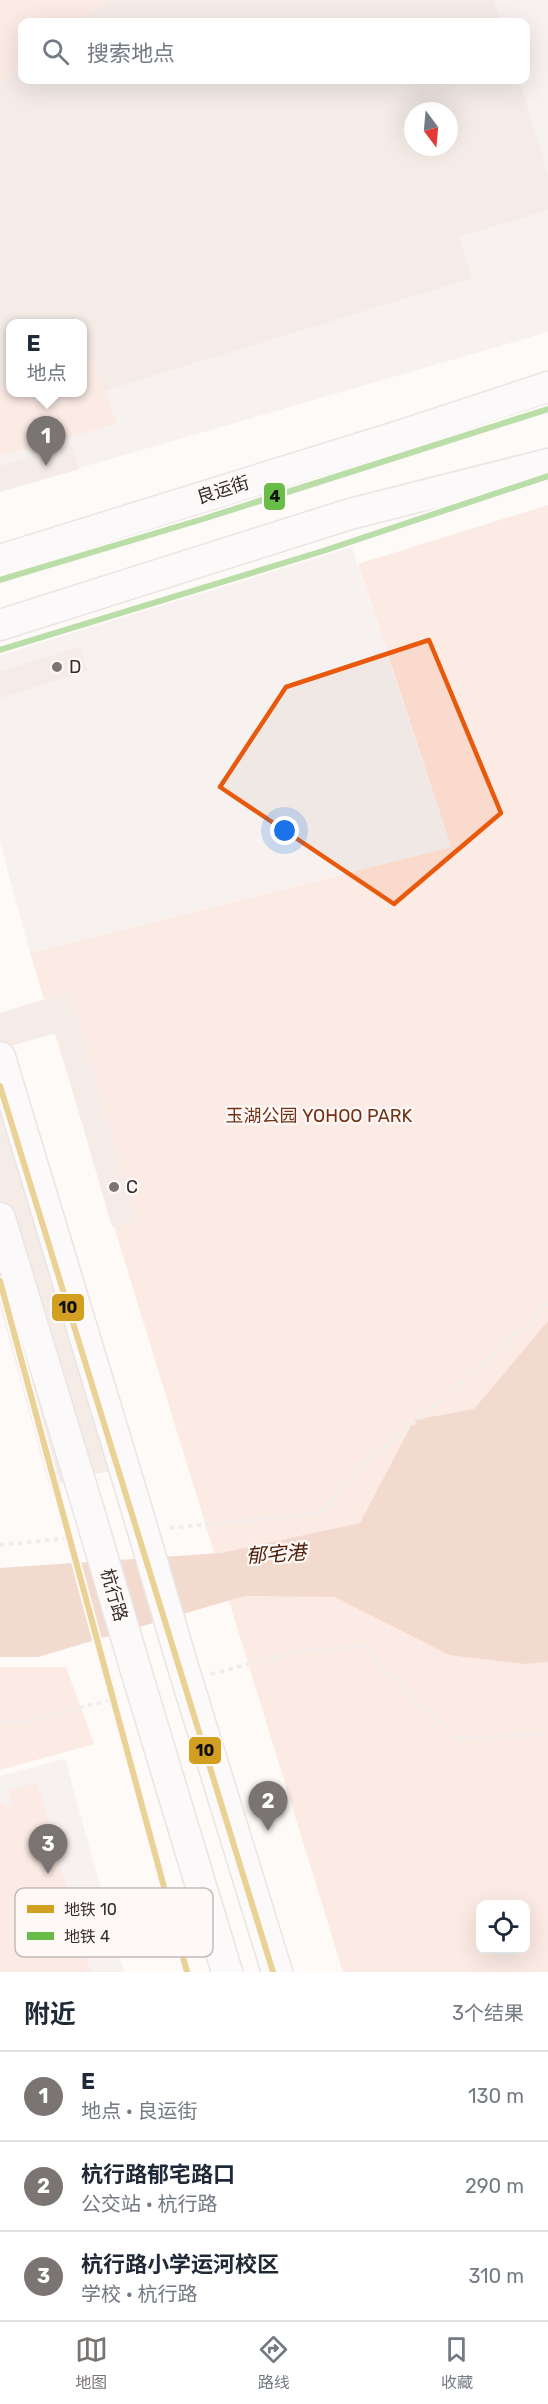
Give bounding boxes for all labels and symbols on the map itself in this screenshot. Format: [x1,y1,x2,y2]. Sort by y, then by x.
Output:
north arrow [404,102,458,156]
pin: 1 [26,416,66,466]
street label: 良运街 [194,472,252,508]
line badge: 4 [263,482,286,511]
text: 4 [270,487,281,506]
place label: D [69,656,81,678]
marker: D [50,660,64,674]
your location [270,816,299,845]
park label: 玉湖公园 YOHOO PARK [226,1105,413,1127]
place label: C [126,1176,138,1198]
marker: C [107,1180,121,1194]
line badge: 10 [51,1293,85,1322]
text: 10 [59,1298,78,1317]
water label: 郁宅港 [245,1540,310,1568]
street label: 杭行路 [96,1566,132,1624]
line badge: 10 [188,1736,222,1765]
text: 10 [196,1741,215,1760]
pin: 2 [248,1782,288,1831]
pin: 3 [28,1824,68,1874]
legend [15,1888,213,1957]
text: 地铁 10 [64,1900,117,1919]
text: 地铁 4 [64,1927,110,1946]

